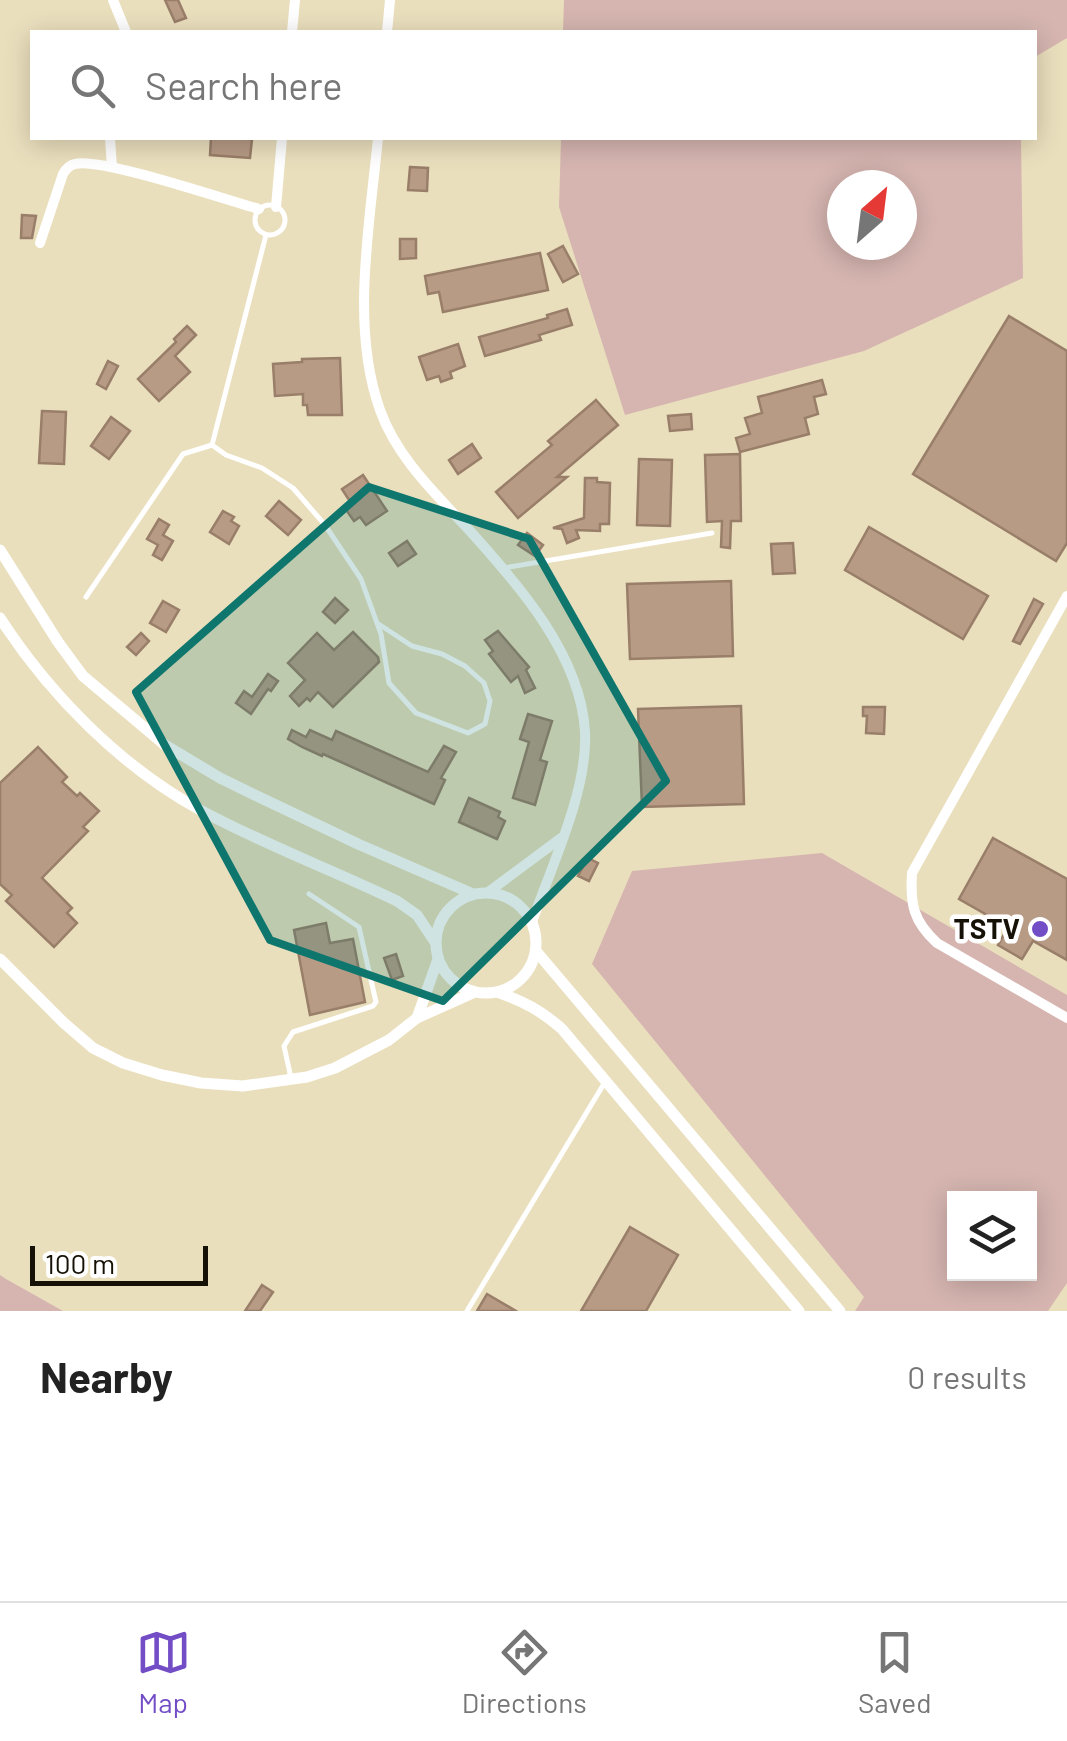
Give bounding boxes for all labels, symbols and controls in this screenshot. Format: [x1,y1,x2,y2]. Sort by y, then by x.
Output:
search box [30,30,1037,140]
icon: search [65,58,120,113]
text: Search here [145,62,343,108]
north arrow [827,170,917,260]
place label: TSTV [954,911,1020,945]
marker: TSTV [1029,918,1051,940]
map controls [947,1191,1037,1281]
button: layers [947,1191,1037,1281]
scale bar [30,1241,208,1286]
text: 100 m [45,1246,115,1280]
text: Nearby [40,1351,173,1401]
text: 0 results [907,1357,1027,1395]
tab: Map [136,1625,191,1719]
tab: Directions [462,1625,587,1719]
tab: Saved [858,1625,931,1719]

